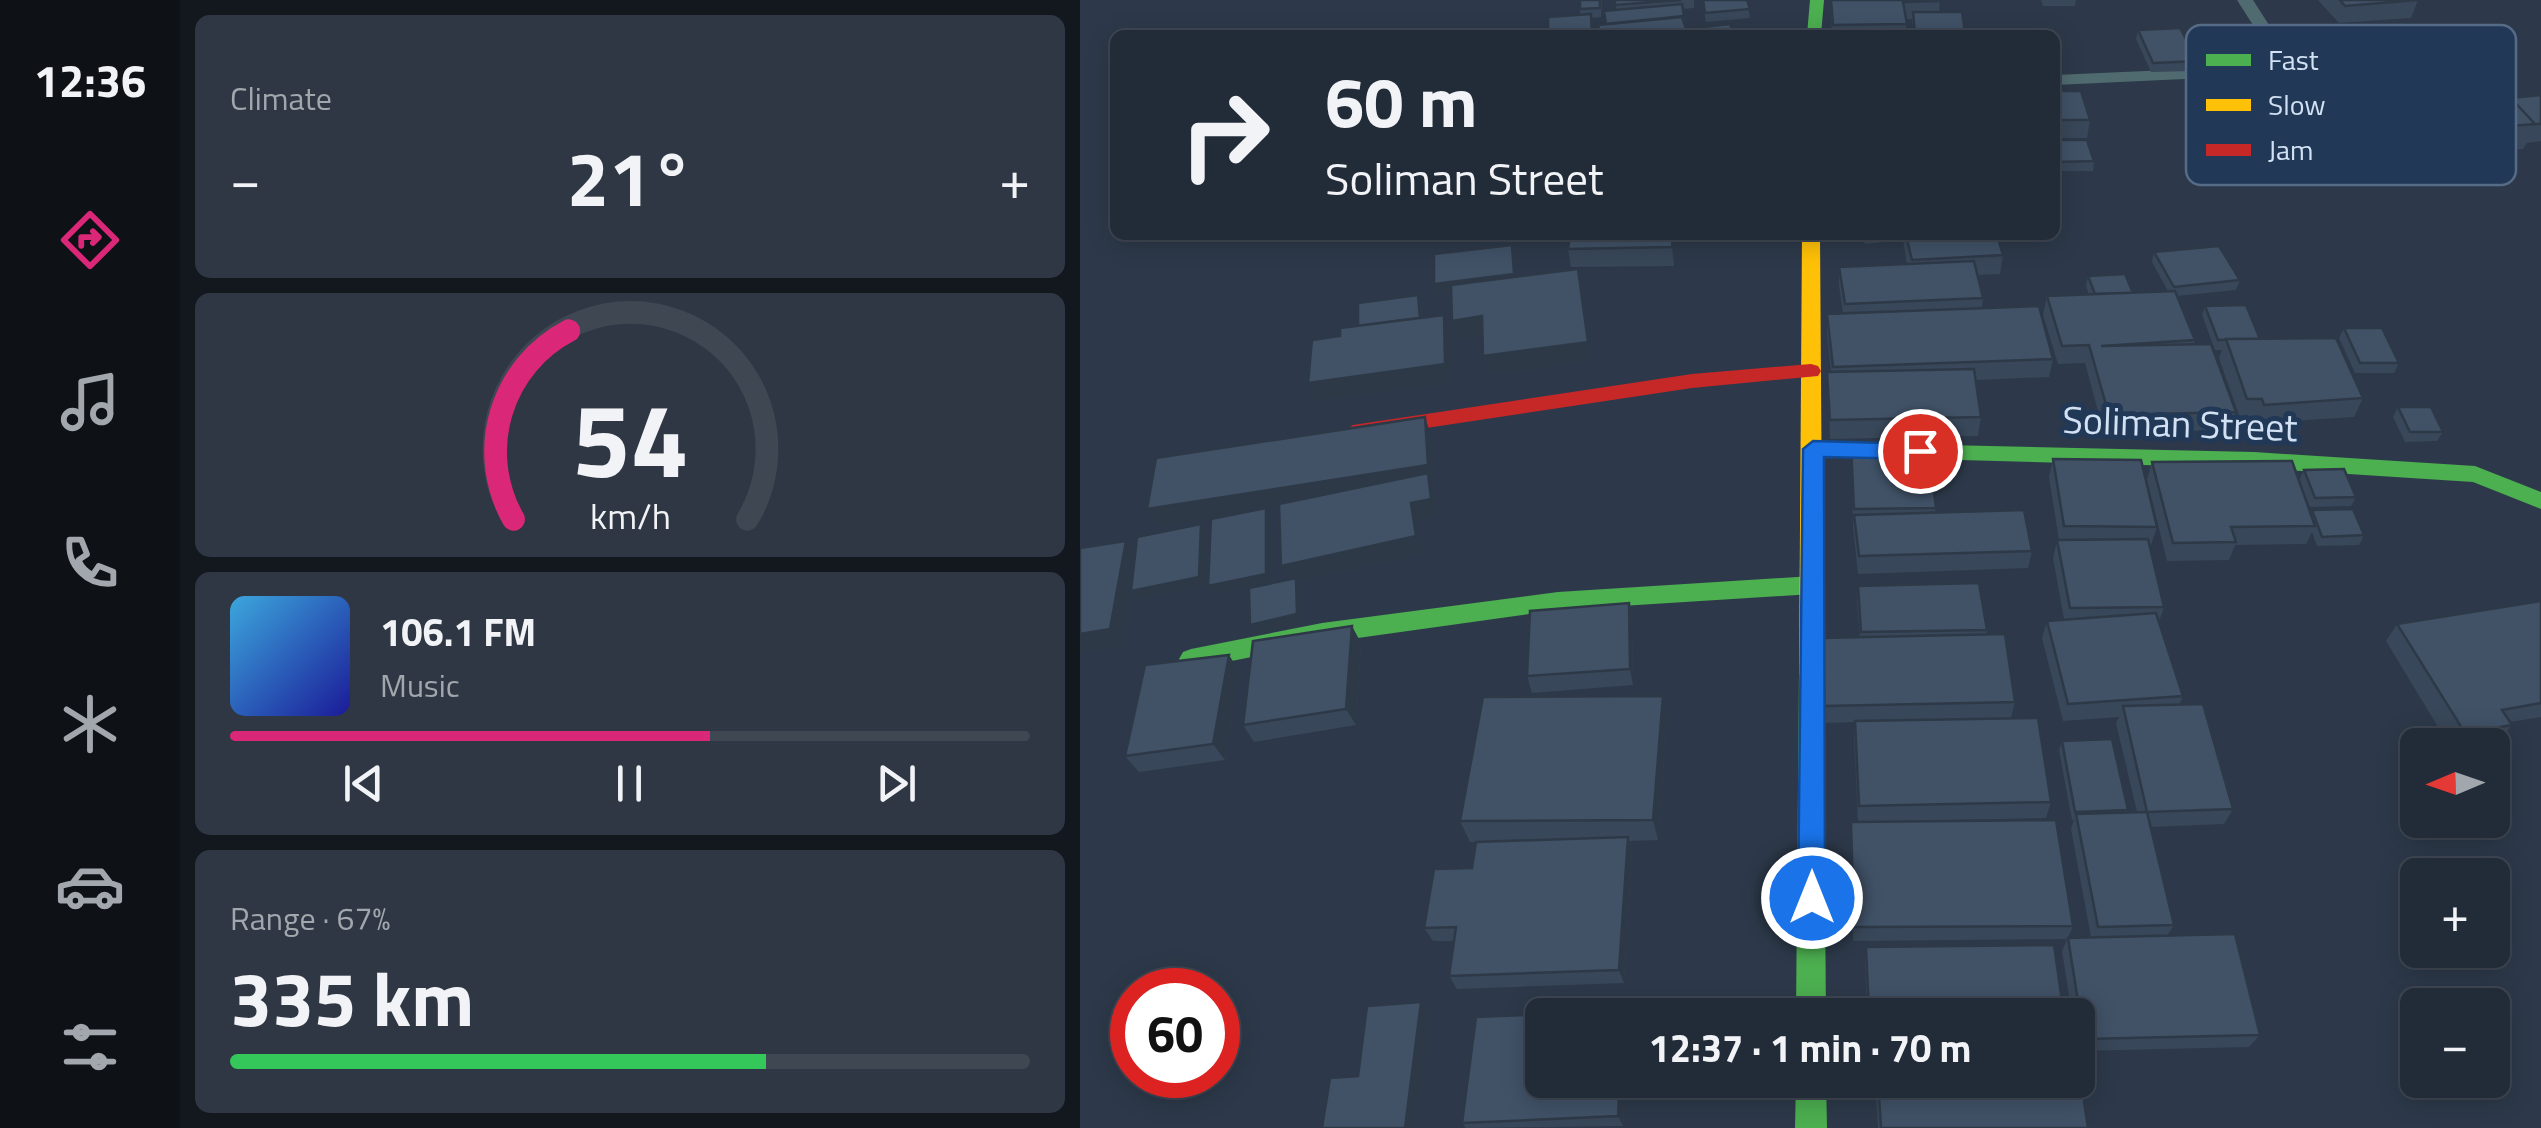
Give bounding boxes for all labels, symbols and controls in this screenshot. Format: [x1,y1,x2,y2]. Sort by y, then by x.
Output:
legend [2186,25,2516,185]
text: Fast [2268,38,2319,81]
text: 12:36 [34,46,146,114]
text: 60 m [1325,48,1478,154]
icon: right [1160,70,1290,200]
text: Climate [230,74,332,122]
text: Slow [2268,83,2326,126]
text: 21° [567,121,693,235]
text: Jam [2268,128,2314,171]
text: − [230,137,261,220]
text: + [999,137,1030,220]
text: Soliman Street [1325,144,1604,212]
icon: directions [55,205,125,275]
text: 54 [572,359,688,517]
icon: music [55,367,125,437]
street label: Soliman Street [2061,390,2299,456]
pin [1878,409,1963,494]
icon: arrive [1893,424,1948,479]
text: km/h [590,488,670,543]
icon: phone [55,528,125,598]
text: 106.1 FM [380,603,536,661]
text: Music [380,661,460,709]
icon: climate [55,689,125,759]
north arrow [2400,728,2510,838]
map controls [2400,728,2510,1098]
icon: previous [336,756,391,811]
icon: pause [602,756,657,811]
icon: next [869,756,924,811]
position arrow [1760,846,1864,950]
icon: car [55,851,125,921]
button: + [2400,858,2510,968]
text: Range · 67% [230,894,390,942]
text: 335 km [230,941,474,1055]
speed limit sign: 60 [1110,968,1240,1098]
button: − [2400,988,2510,1098]
icon: filters [55,1012,125,1082]
text: 12:37 · 1 min · 70 m [1649,1019,1971,1077]

